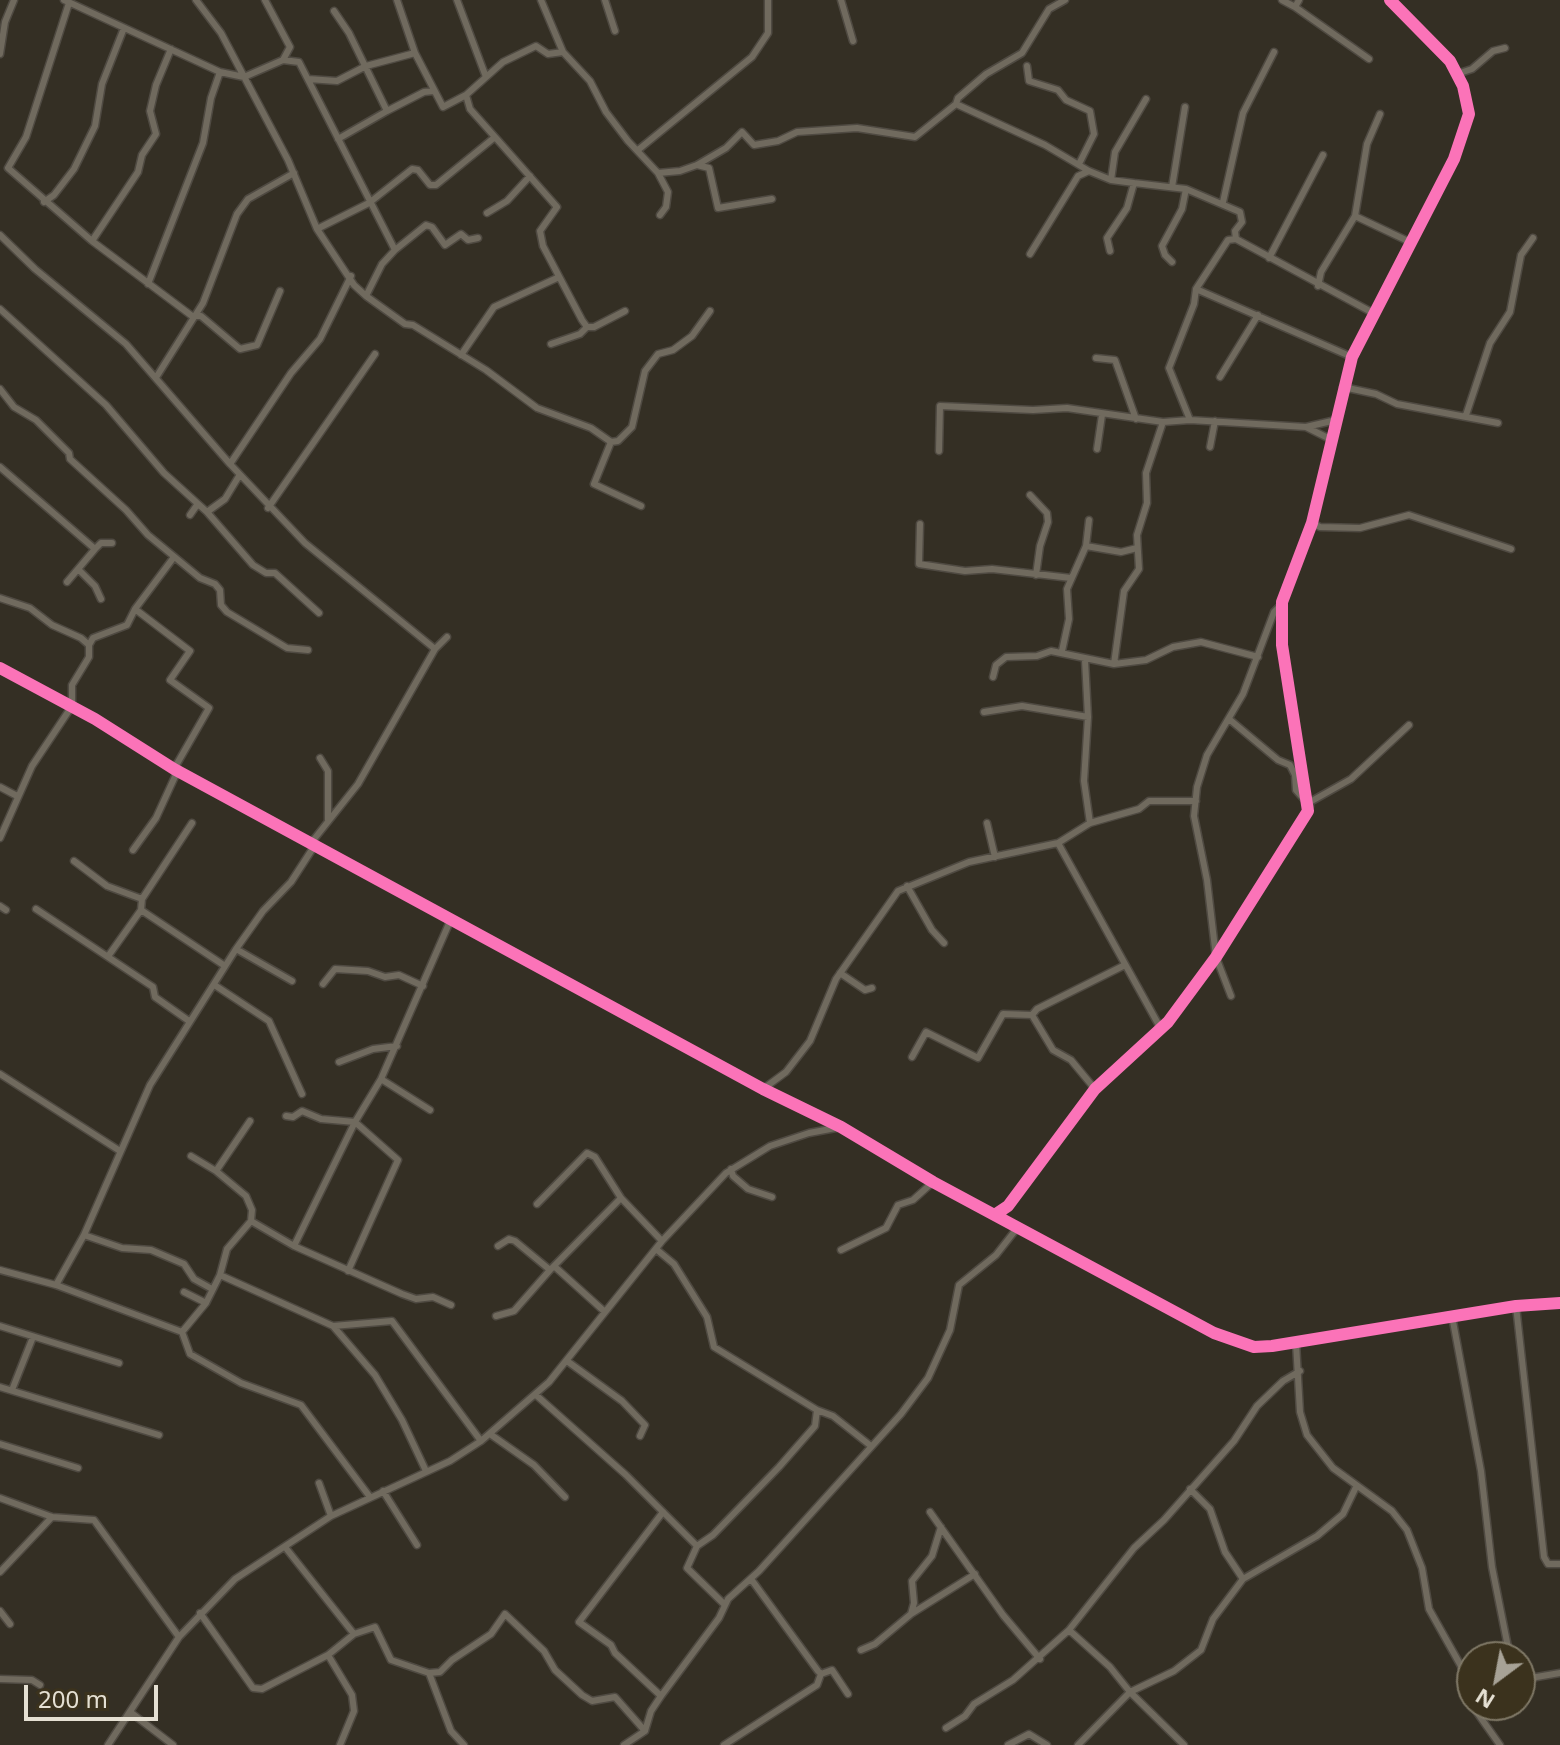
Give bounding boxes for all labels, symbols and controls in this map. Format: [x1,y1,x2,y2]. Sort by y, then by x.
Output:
north arrow [1456,1641,1536,1721]
scale bar [28,1669,162,1719]
text: 200 m [38,1682,108,1715]
text: N [1469,1682,1500,1717]

